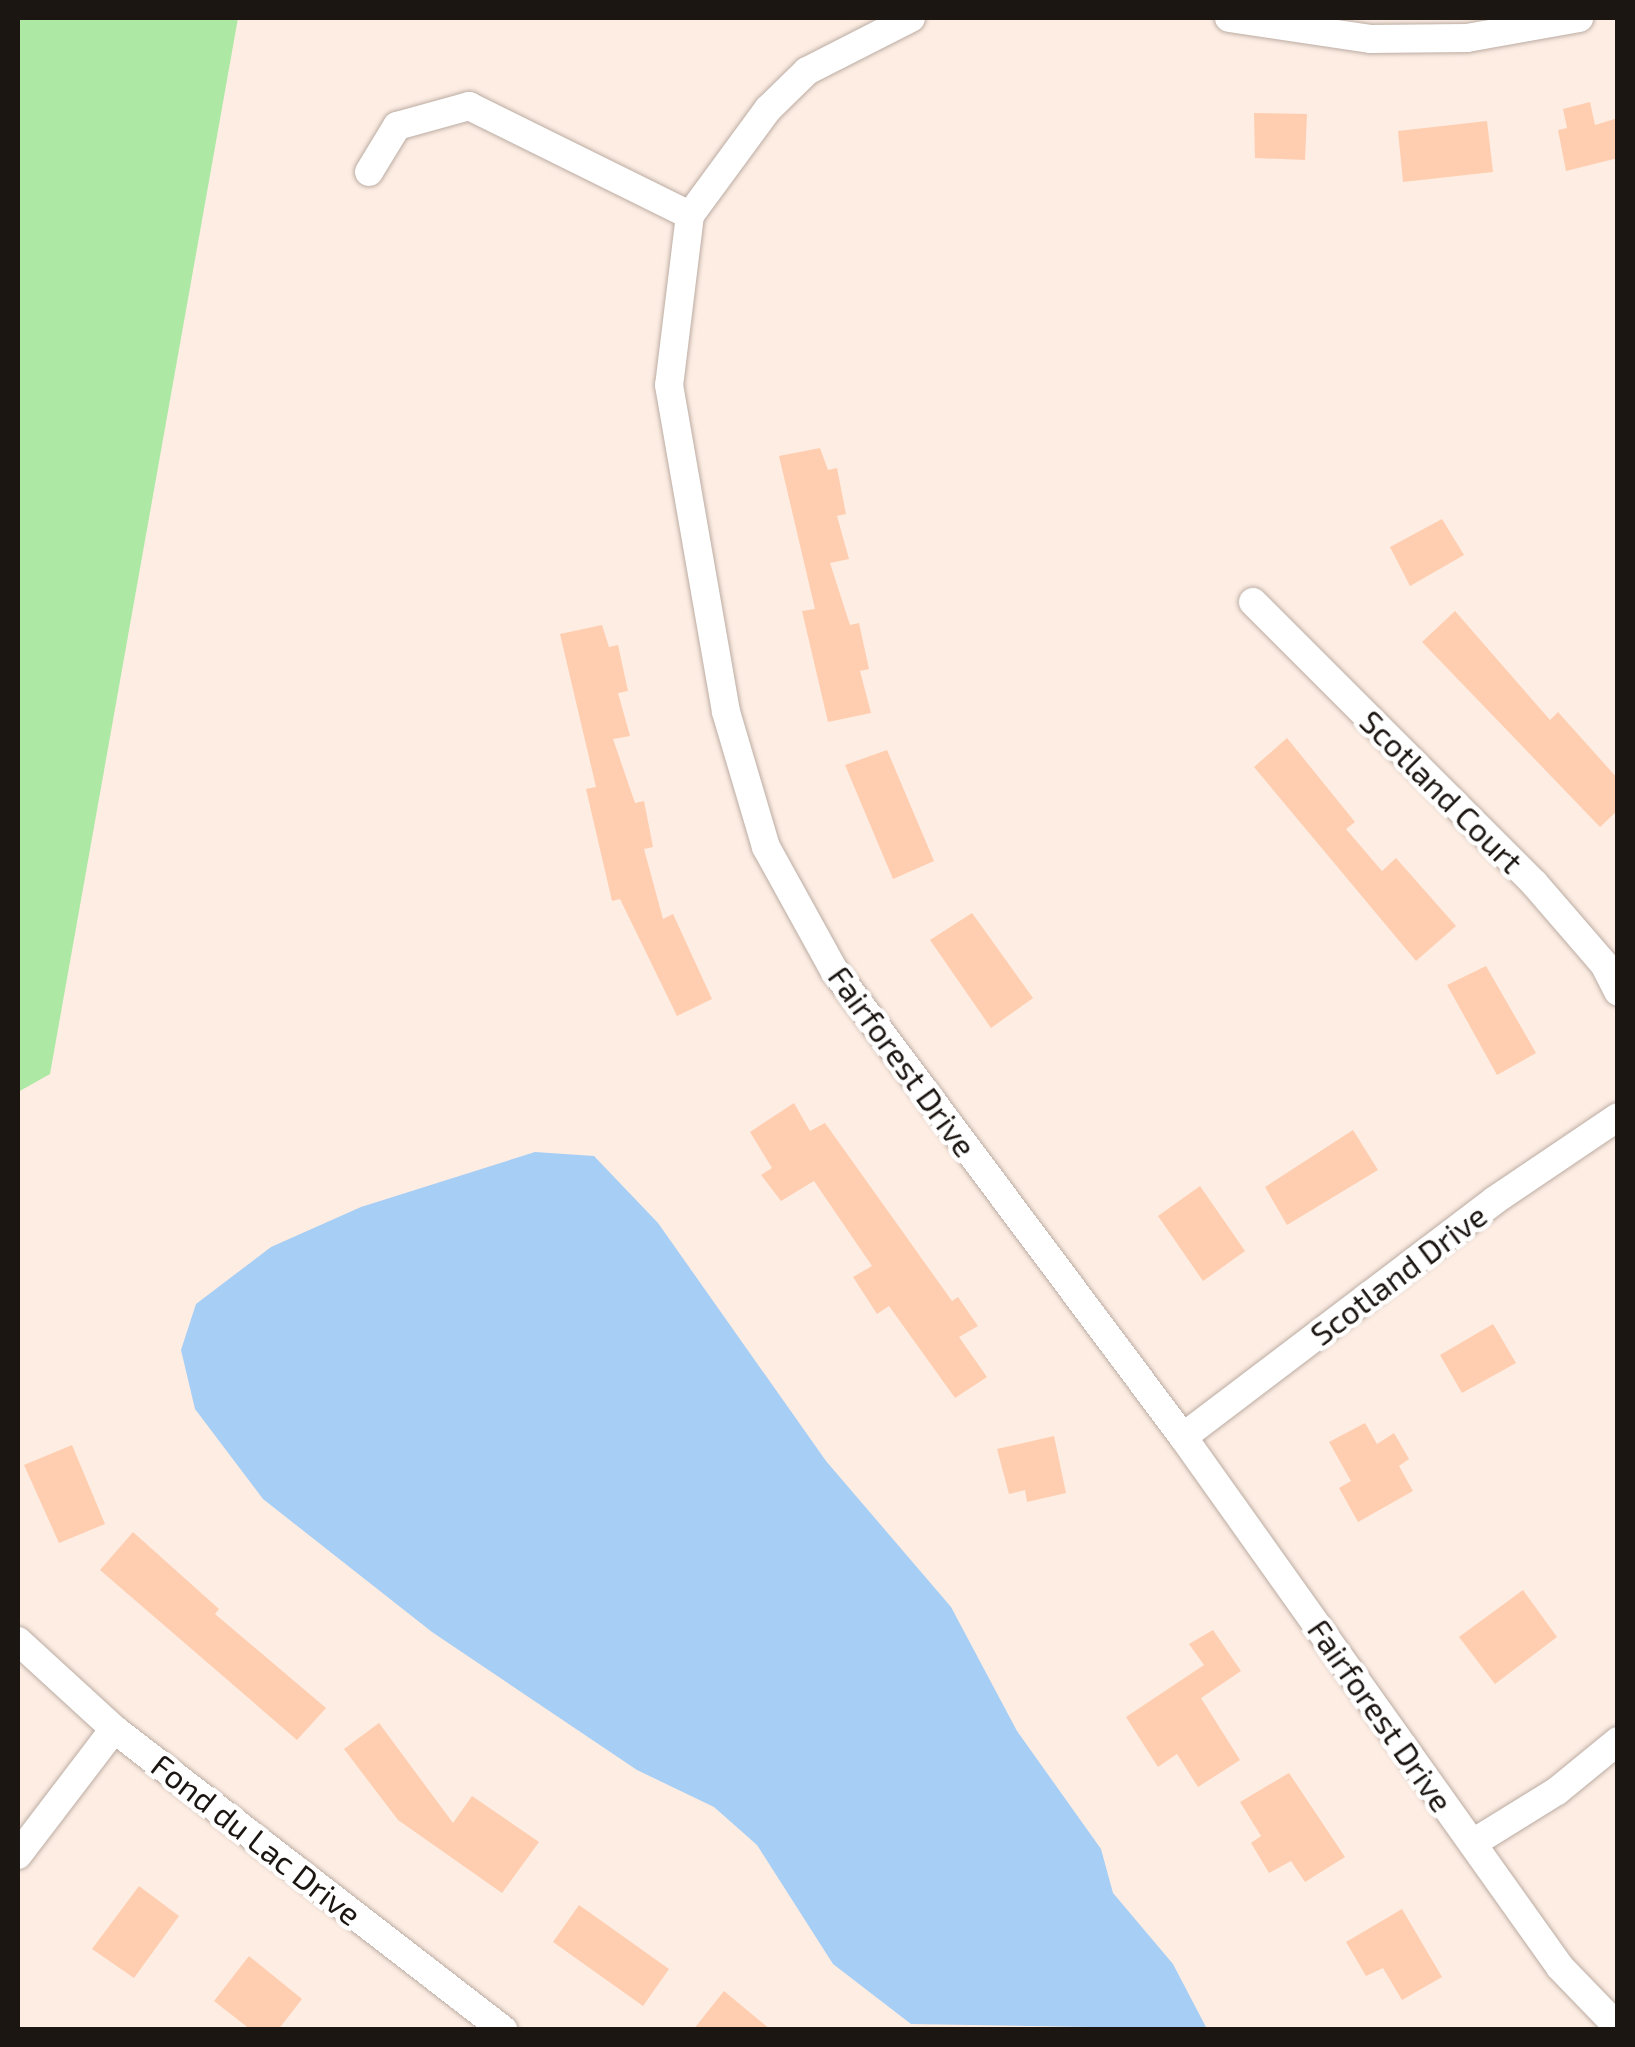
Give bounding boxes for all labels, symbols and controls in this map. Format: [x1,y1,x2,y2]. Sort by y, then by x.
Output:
street label: Scotland Court [1353,702,1531,880]
street label: Fairforest Drive [821,958,985,1164]
street label: Scotland Drive [1302,1195,1494,1353]
street label: Fairforest Drive [1300,1611,1462,1819]
street label: Fond du Lac Drive [145,1745,369,1933]

